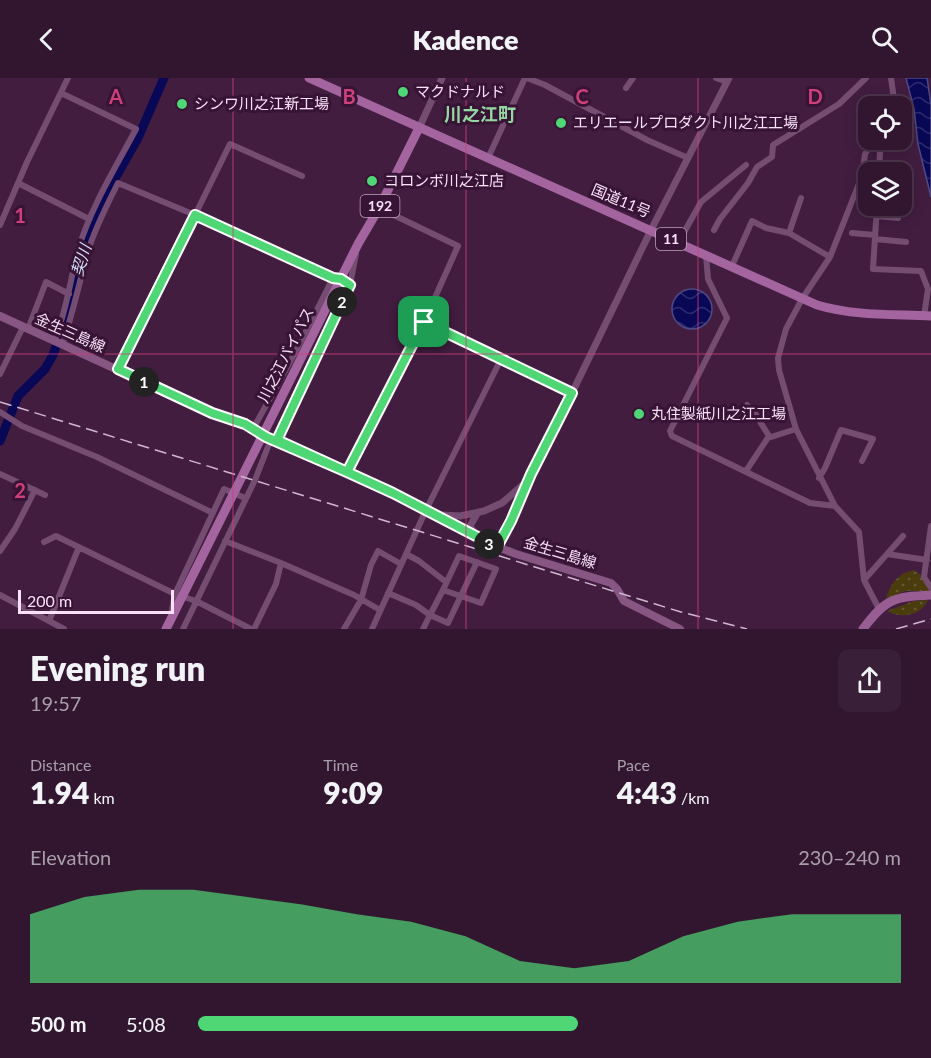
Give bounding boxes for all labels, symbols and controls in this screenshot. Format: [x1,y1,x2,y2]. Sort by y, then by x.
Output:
icon: back [30,23,63,56]
text: Kadence [413,23,518,56]
icon: search [868,23,901,56]
place label: マクドナルド [415,82,505,100]
text: A [108,84,123,108]
text: B [342,84,356,108]
text: C [575,84,589,108]
text: D [807,84,823,108]
marker: マクドナルド [396,85,410,99]
place label: シンワ川之江新工場 [194,94,329,112]
map controls [858,96,912,216]
button: locate [858,96,912,150]
marker: シンワ川之江新工場 [175,97,189,111]
district label: 川之江町 [444,103,516,125]
place label: エリエールプロダクト川之江工場 [573,113,798,131]
marker: エリエールプロダクト川之江工場 [554,116,568,130]
button: layers [858,162,912,216]
place label: コロンボ川之江店 [384,171,504,189]
marker: コロンボ川之江店 [365,174,379,188]
street label: 国道11号 [589,180,654,221]
road number: 192 [360,195,400,217]
text: 1 [14,203,26,227]
road number: 11 [656,228,686,250]
water label: 契川 [67,240,95,278]
pin: 2 [327,287,357,317]
text: 2 [337,292,347,311]
pin [398,296,449,347]
street label: 川之江バイパス [253,304,317,405]
icon: arrive [407,305,440,338]
street label: 金生三島線 [32,309,108,356]
pin: 1 [129,367,159,397]
text: 1 [139,372,149,391]
place label: 丸住製紙川之江工場 [651,404,786,422]
marker: 丸住製紙川之江工場 [632,407,646,421]
text: 2 [14,478,26,502]
pin: 3 [474,529,504,559]
street label: 金生三島線 [522,532,599,572]
text: 3 [484,534,494,553]
scale bar [18,587,174,614]
text: 200 m [27,591,72,610]
text: Evening run [30,648,205,688]
button: share [838,649,901,712]
text: 19:57 [30,691,81,715]
text: Distance [30,755,91,774]
text: Time [323,755,358,774]
text: Pace [617,755,650,774]
text: 1.94 [30,774,89,810]
text: 9:09 [323,774,383,810]
text: 4:43 [617,774,677,810]
text: km [89,788,115,807]
text: /km [677,788,709,807]
text: Elevation [30,845,111,869]
text: 230–240 m [798,845,901,869]
text: 500 m [30,1012,86,1036]
text: 5:08 [126,1012,166,1036]

